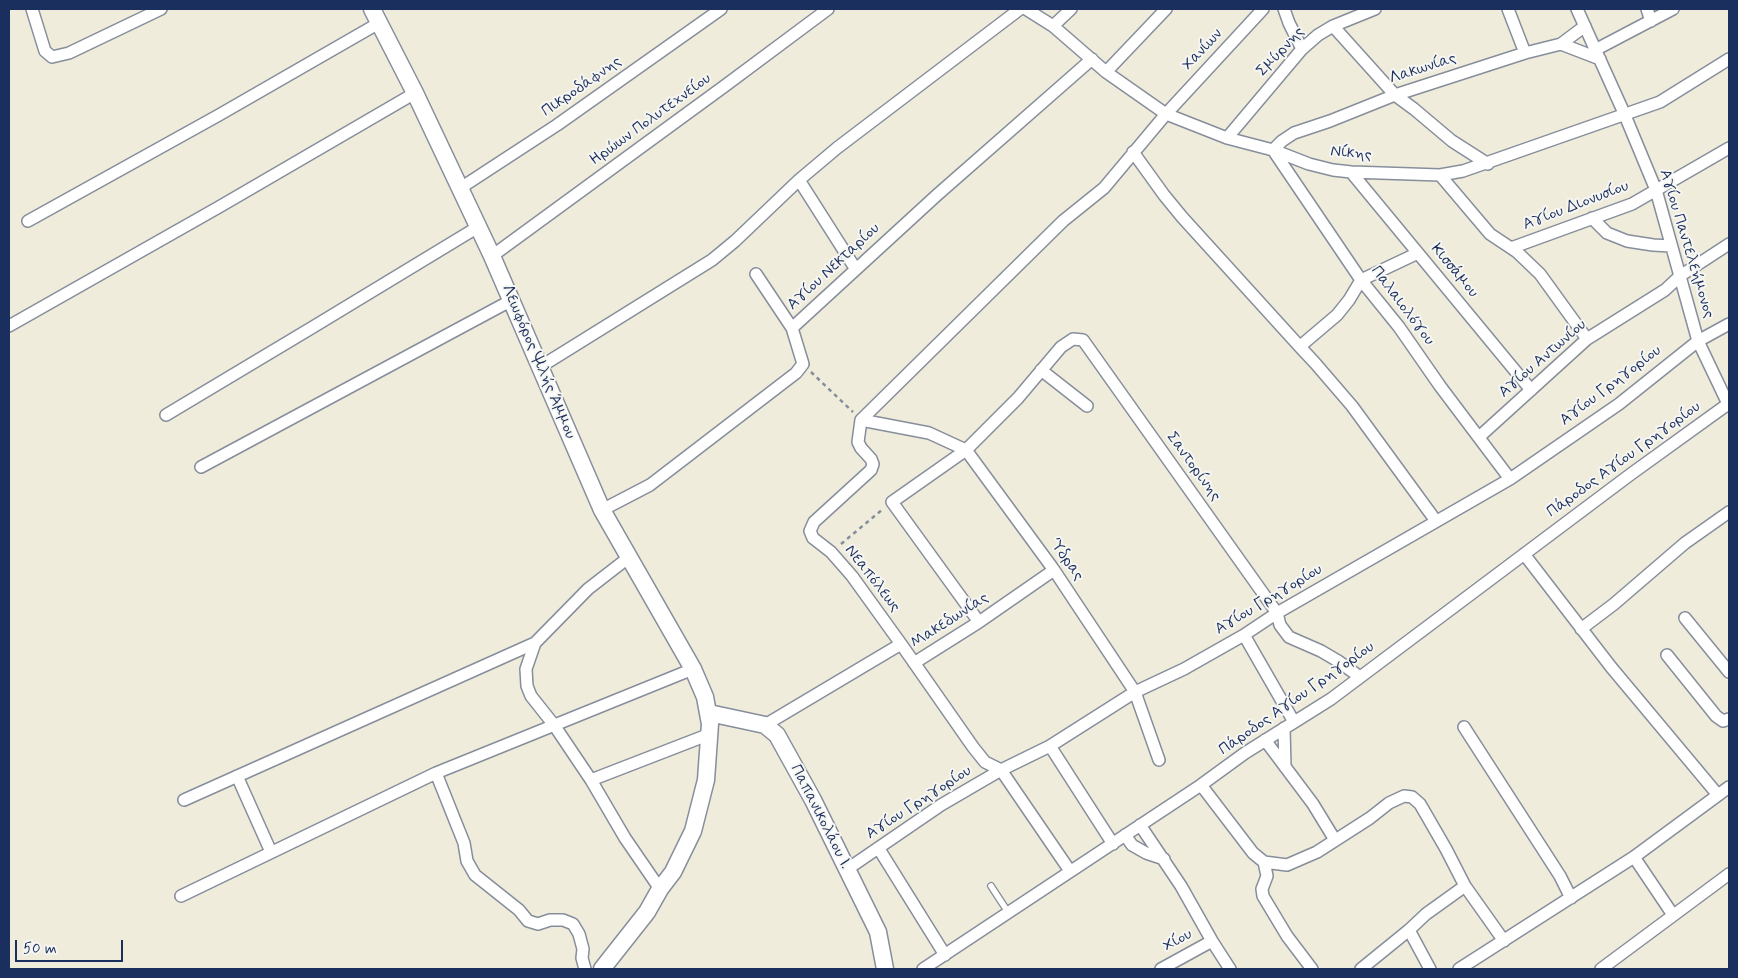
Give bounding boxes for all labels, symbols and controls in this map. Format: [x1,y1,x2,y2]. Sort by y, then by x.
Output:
street label: Σμύρνης [1253,23,1309,81]
street label: Χανίων [1179,25,1227,75]
street label: Λακωνίας [1387,49,1459,89]
street label: Πικροδάφνης [538,52,626,122]
street label: Ηρώων Πολυτεχνείου [587,70,715,170]
street label: Νίκης [1329,142,1373,166]
street label: Αγίου Παντελεήμονος [1654,167,1718,321]
street label: Αγίου Διονυσίου [1520,177,1632,235]
street label: Αγίου Νεκταρίου [784,219,884,315]
street label: Κισσάμου [1426,240,1482,302]
street label: Παλαιολόγου [1366,263,1438,349]
street label: Λεωφόρος Ψιλής Άμμου [497,282,579,442]
street label: Αγίου Αντωνίου [1495,316,1591,402]
street label: Αγίου Γρηγορίου [1556,342,1666,430]
street label: Πάροδος Αγίου Γρηγορίου [1543,398,1705,522]
street label: Σαντορίνης [1161,429,1225,505]
street label: Ύδρας [1045,535,1087,585]
street label: Νεαπόλεως [840,542,904,616]
street label: Αγίου Γρηγορίου [1212,560,1326,640]
street label: Μακεδωνίας [907,589,993,653]
street label: Πάροδος Αγίου Γρηγορίου [1216,638,1378,760]
street label: Παπανικολάου Ι. [785,762,855,872]
street label: Αγίου Γρηγορίου [863,762,975,844]
street label: Χίου [1160,925,1196,957]
scale bar [18,930,125,962]
text: 50 m [23,939,57,959]

